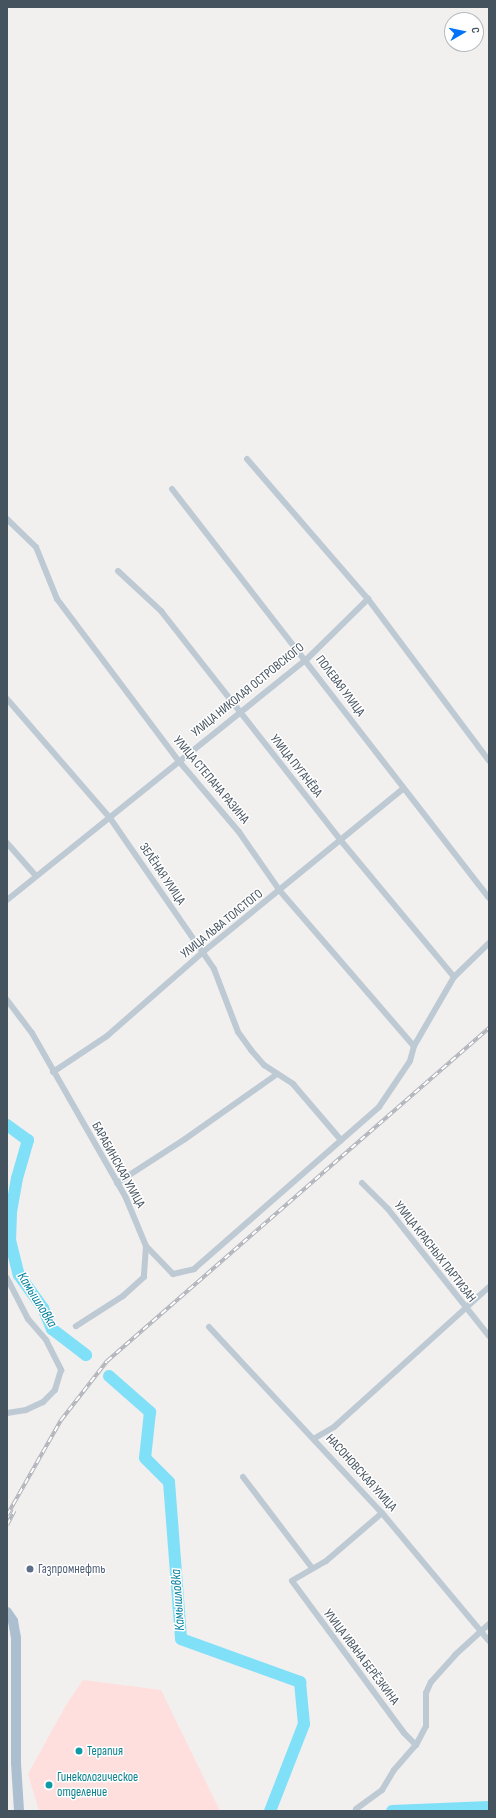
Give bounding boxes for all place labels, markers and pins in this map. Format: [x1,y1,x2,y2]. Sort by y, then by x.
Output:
place label: Газпромнефть [38,1561,105,1577]
marker: Газпромнефть [25,1564,35,1574]
place label: Терапия [87,1743,123,1759]
marker: Терапия [74,1746,84,1756]
place label: Гинекологическое отделение [57,1770,138,1801]
marker: Гинекологическое отделение [44,1780,54,1790]

